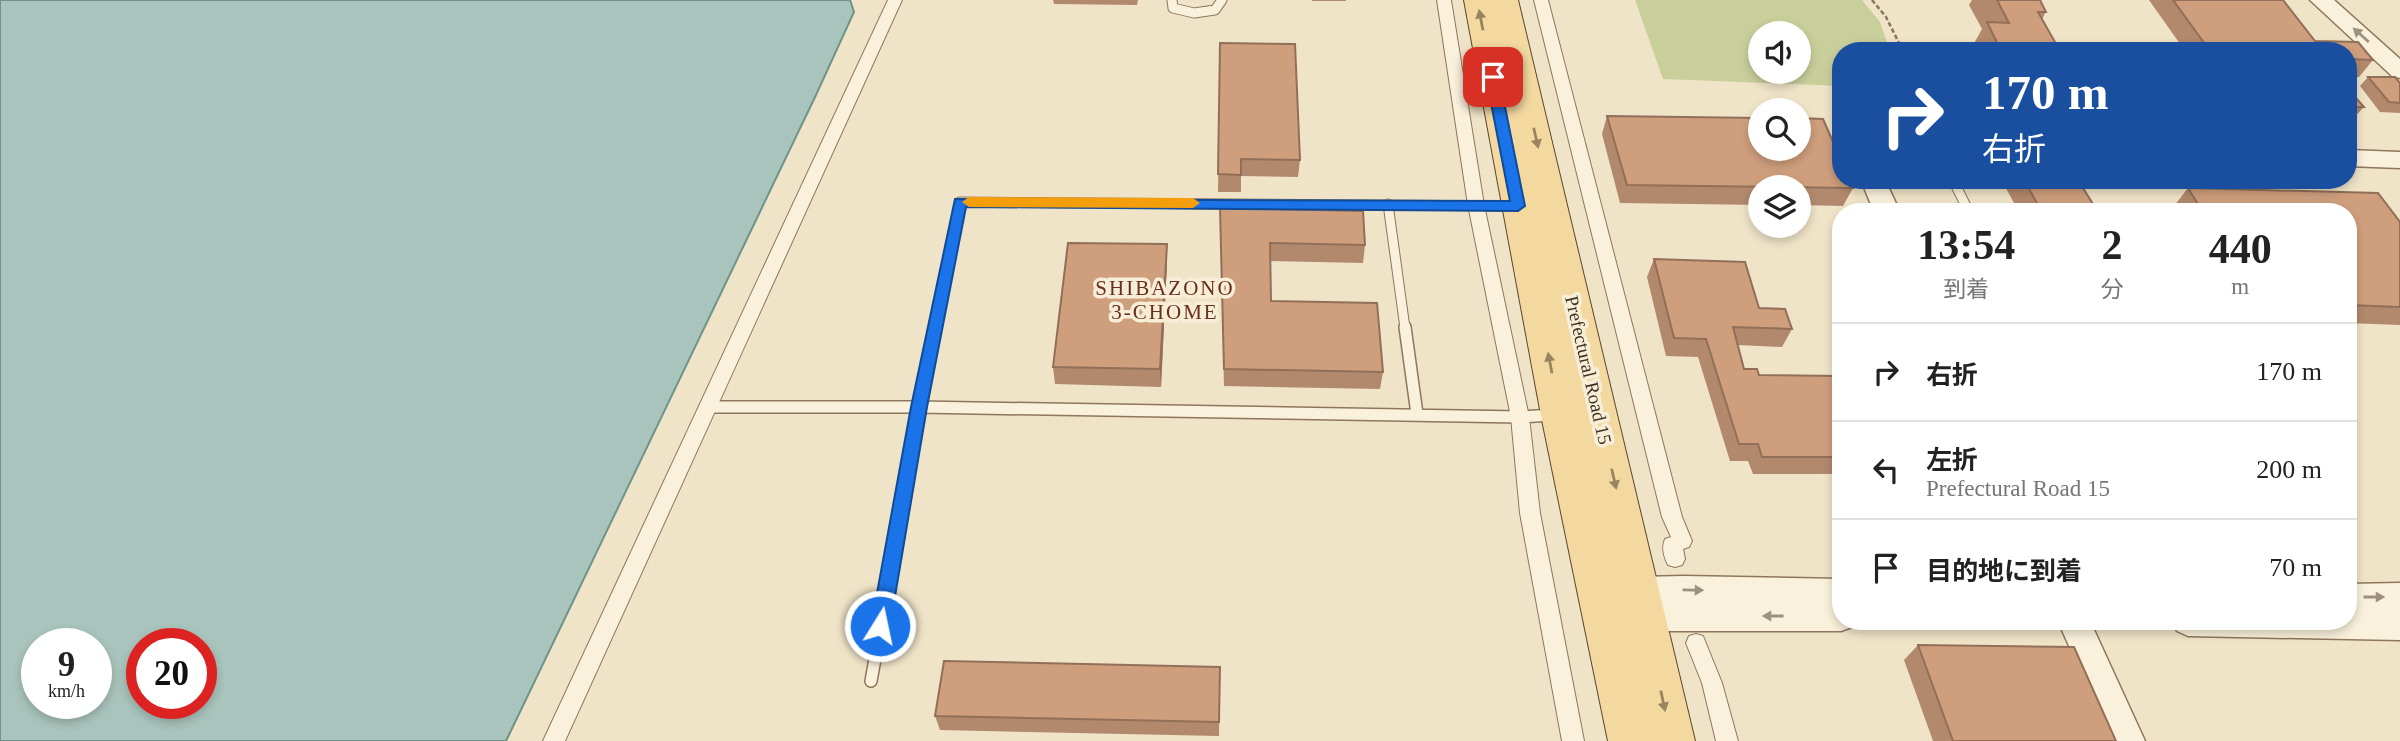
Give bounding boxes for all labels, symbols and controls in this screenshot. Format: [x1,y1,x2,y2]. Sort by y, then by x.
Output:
one-way arrow [1476,9,1487,31]
map controls [1748,21,1811,238]
button: sound [1748,21,1811,84]
one-way arrow [2353,28,2370,44]
pin [1463,47,1523,107]
icon: arrive [1474,58,1512,96]
text: 170 m [1982,65,2109,120]
icon: right [1867,70,1958,161]
button: search [1748,98,1811,161]
one-way arrow [1531,127,1542,149]
text: 右折 [1982,131,2046,167]
button: layers [1748,175,1811,238]
text: 13:54 [1917,222,2015,268]
text: 2 [2102,222,2123,268]
text: 440 [2209,226,2272,272]
text: m [2231,274,2249,299]
district label: SHIBAZONO 3-CHOME [1095,276,1235,324]
text: 到着 [1943,277,1989,302]
text: 分 [2101,277,2124,302]
street label: Prefectural Road 15 [1561,294,1616,447]
one-way arrow [1544,352,1555,374]
icon: right [1867,353,1905,391]
text: 170 m [2256,357,2322,386]
text: 右折 [1926,361,1978,390]
text: 左折 [1926,446,1978,475]
icon: left [1867,451,1905,489]
text: 200 m [2256,455,2322,484]
one-way arrow [1608,468,1619,490]
text: Prefectural Road 15 [1926,476,2110,501]
icon: arrive [1867,549,1905,587]
text: 70 m [2269,553,2322,582]
text: 目的地に到着 [1926,557,2082,586]
one-way arrow [1682,584,1704,596]
position arrow [843,589,917,663]
one-way arrow [2363,591,2385,603]
one-way arrow [1762,610,1784,622]
speed limit sign: 20 [126,628,217,719]
text: 9 [58,645,75,684]
text: km/h [48,681,85,701]
one-way arrow [1658,690,1669,712]

